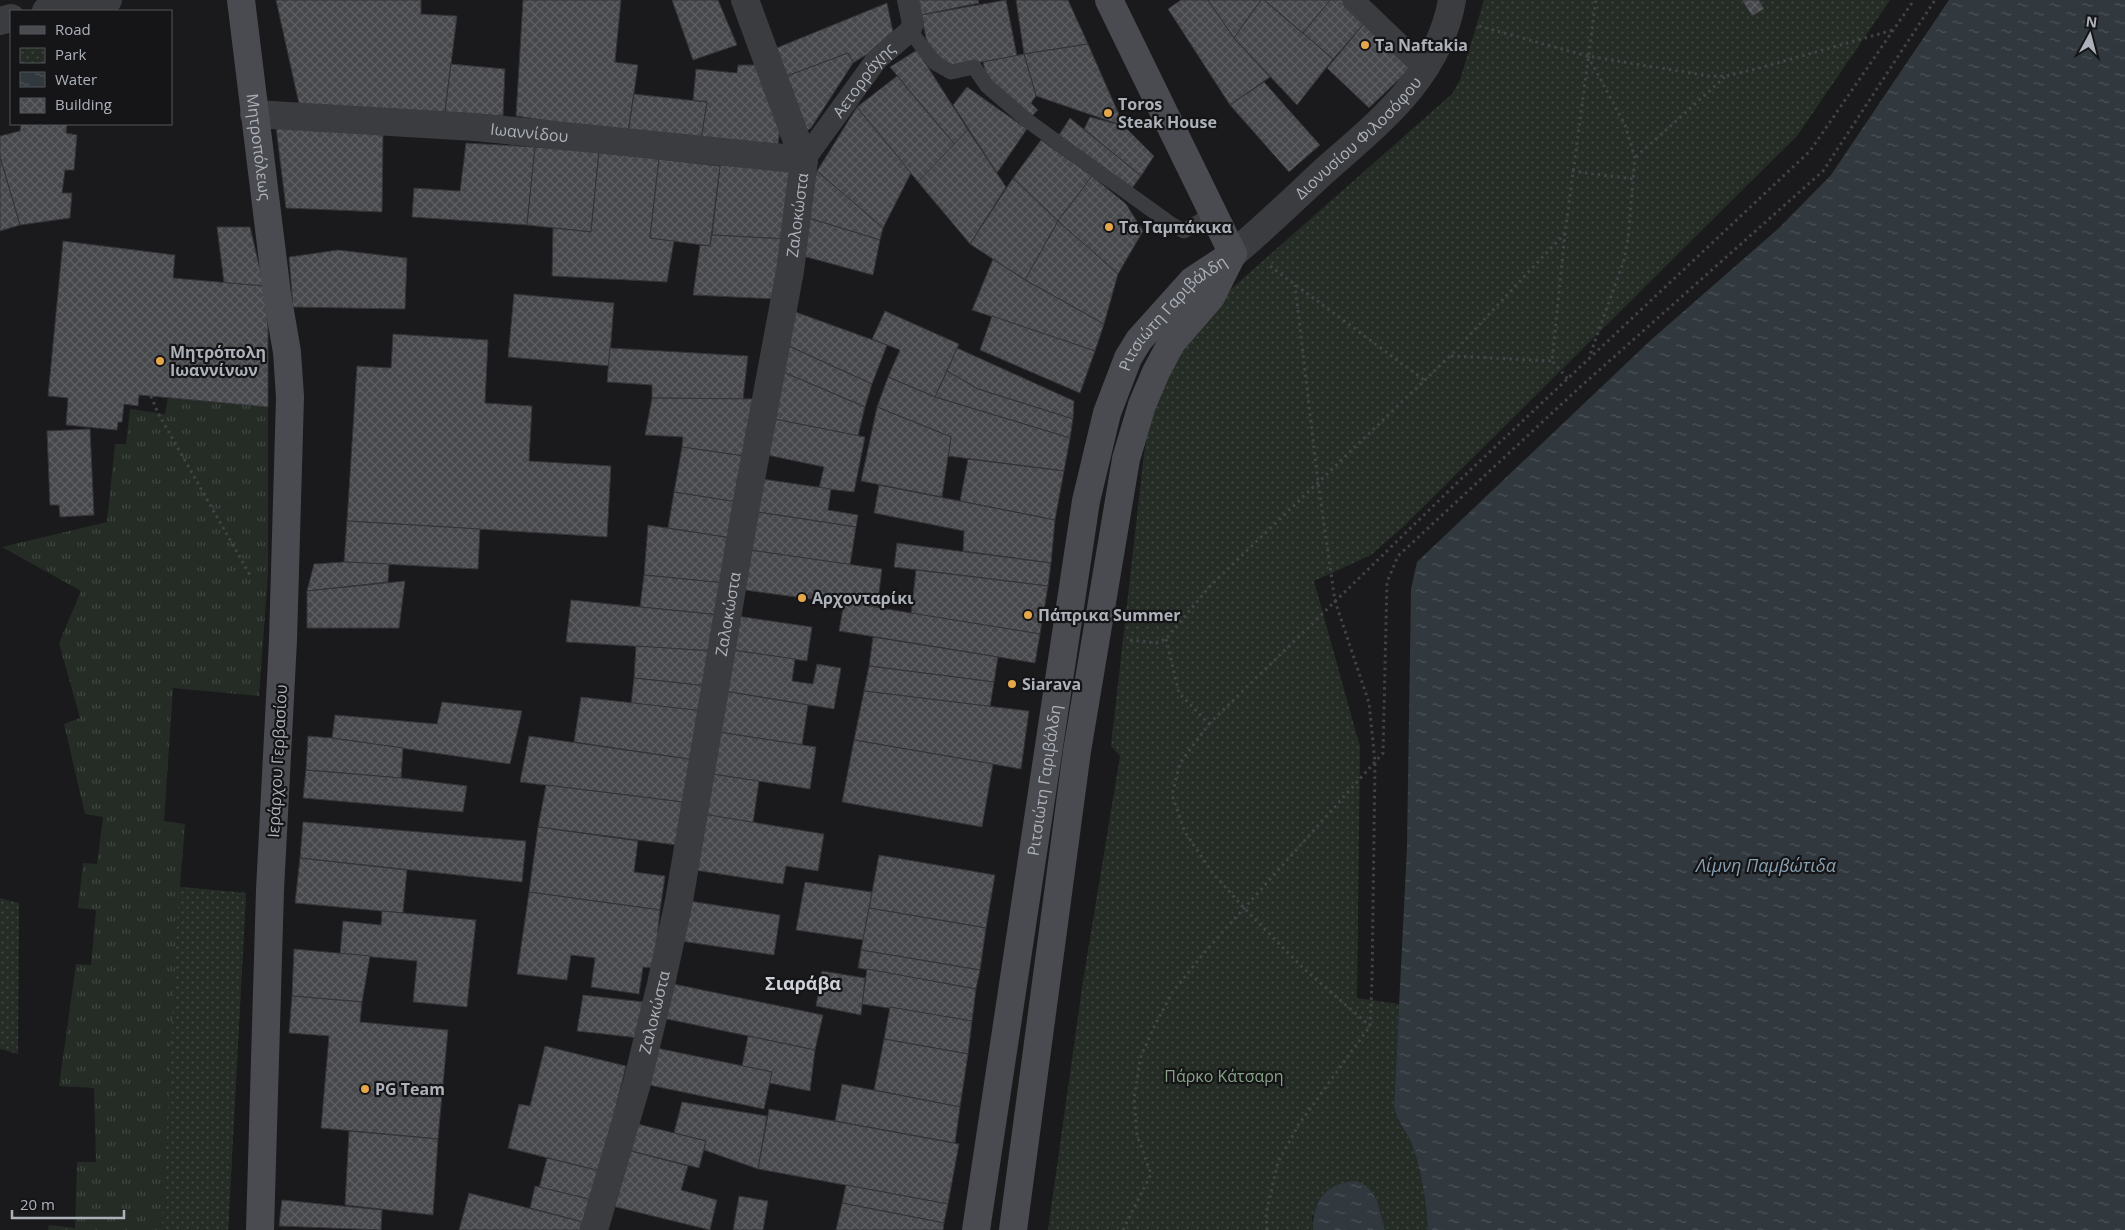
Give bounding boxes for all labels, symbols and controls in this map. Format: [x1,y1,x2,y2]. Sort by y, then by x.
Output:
legend [10,10,172,125]
north arrow [2065,10,2115,60]
text: N [2085,11,2098,32]
text: Road [55,19,91,39]
place label: Ta Naftakia [1375,34,1468,56]
street label: Αετορράχης [827,37,900,122]
marker: Ta Naftakia [1359,39,1371,51]
text: Park [55,44,86,64]
text: Water [55,69,97,89]
street label: Διονυσίου Φιλοσόφου [1290,72,1426,204]
street label: Μητροπόλεως [242,92,276,202]
place label: Toros Steak House [1118,93,1217,133]
text: Building [55,94,112,114]
marker: Toros Steak House [1102,107,1114,119]
street label: Ιωαννίδου [489,118,569,147]
street label: Ζαλοκώστα [781,171,813,259]
place label: Τα Ταμπάκικα [1119,216,1232,238]
marker: Τα Ταμπάκικα [1103,221,1115,233]
street label: Ριτσιώτη Γαριβάλδη [1113,250,1231,374]
place label: Μητρόπολη Ιωαννίνων [170,341,266,381]
marker: Μητρόπολη Ιωαννίνων [154,355,166,367]
street label: Ζαλοκώστα [710,570,746,658]
place label: Αρχονταρίκι [812,587,914,609]
marker: Αρχονταρίκι [796,592,808,604]
place label: Πάπρικα Summer [1038,604,1180,626]
marker: Πάπρικα Summer [1022,609,1034,621]
place label: Siarava [1022,673,1081,695]
marker: Siarava [1006,678,1018,690]
street label: Ιεράρχου Γερβασίου [262,684,292,838]
street label: Ριτσιώτη Γαριβάλδη [1022,703,1066,857]
water label: Λίμνη Παμβώτιδα [1694,853,1837,877]
street label: Ζαλοκώστα [633,968,675,1056]
district label: Σιαράβα [765,971,841,995]
park label: Πάρκο Κάτσαρη [1164,1065,1284,1087]
place label: PG Team [375,1078,445,1100]
marker: PG Team [359,1083,371,1095]
scale bar [12,1188,125,1220]
text: 20 m [20,1194,55,1214]

